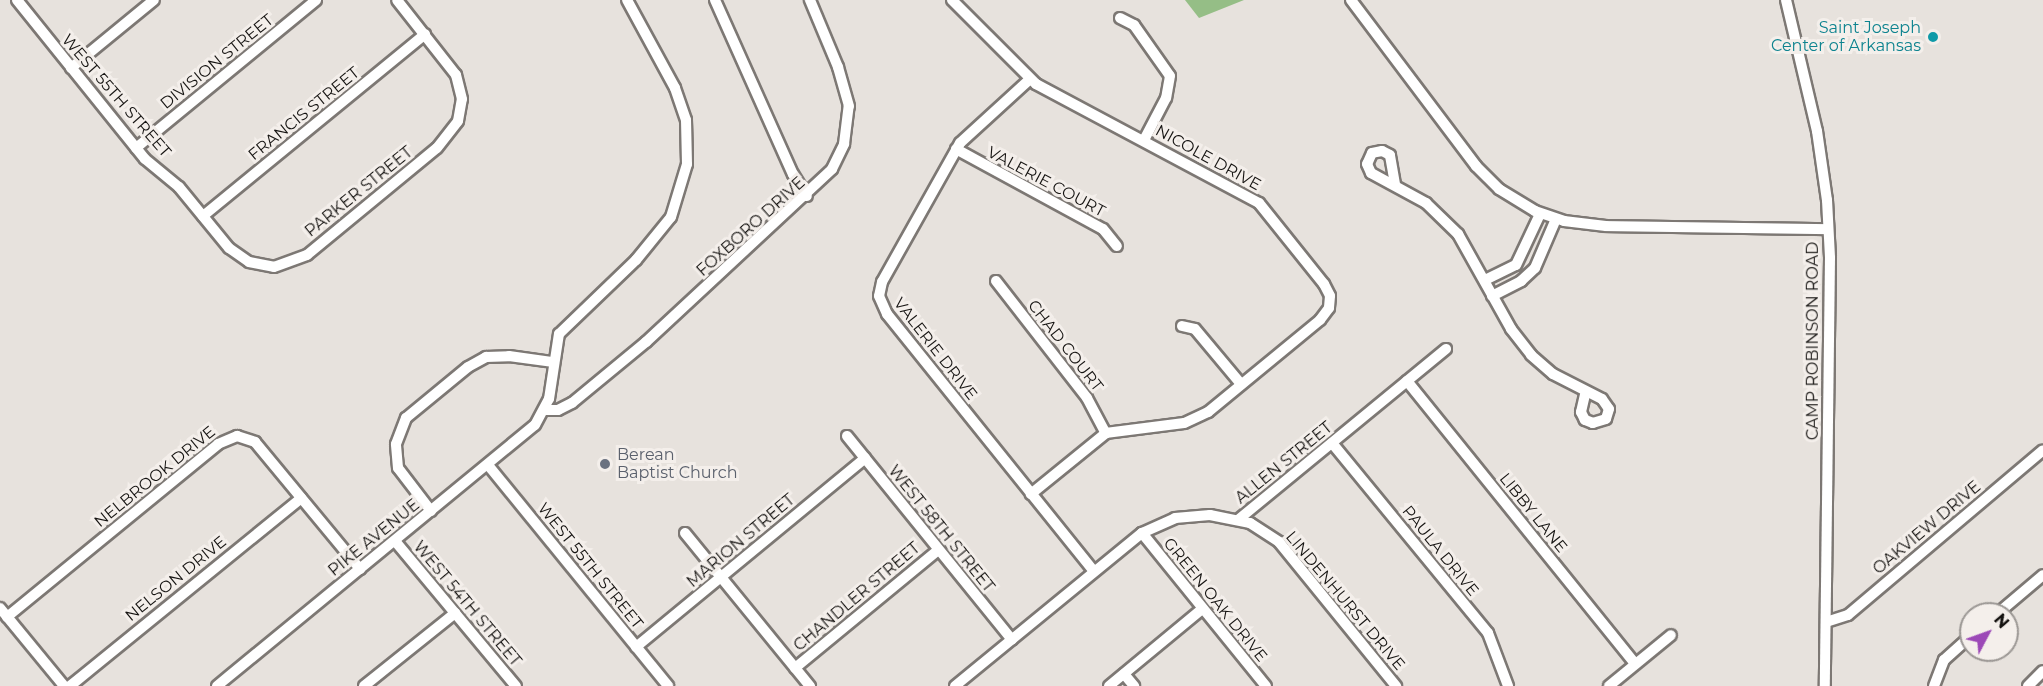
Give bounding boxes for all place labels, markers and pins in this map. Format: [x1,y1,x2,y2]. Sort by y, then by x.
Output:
place label: Saint Joseph Center of Arkansas [1771,18,1921,56]
marker: Saint Joseph Center of Arkansas [1926,30,1940,44]
place label: Berean Baptist Church [617,445,737,483]
marker: Berean Baptist Church [598,457,612,471]

